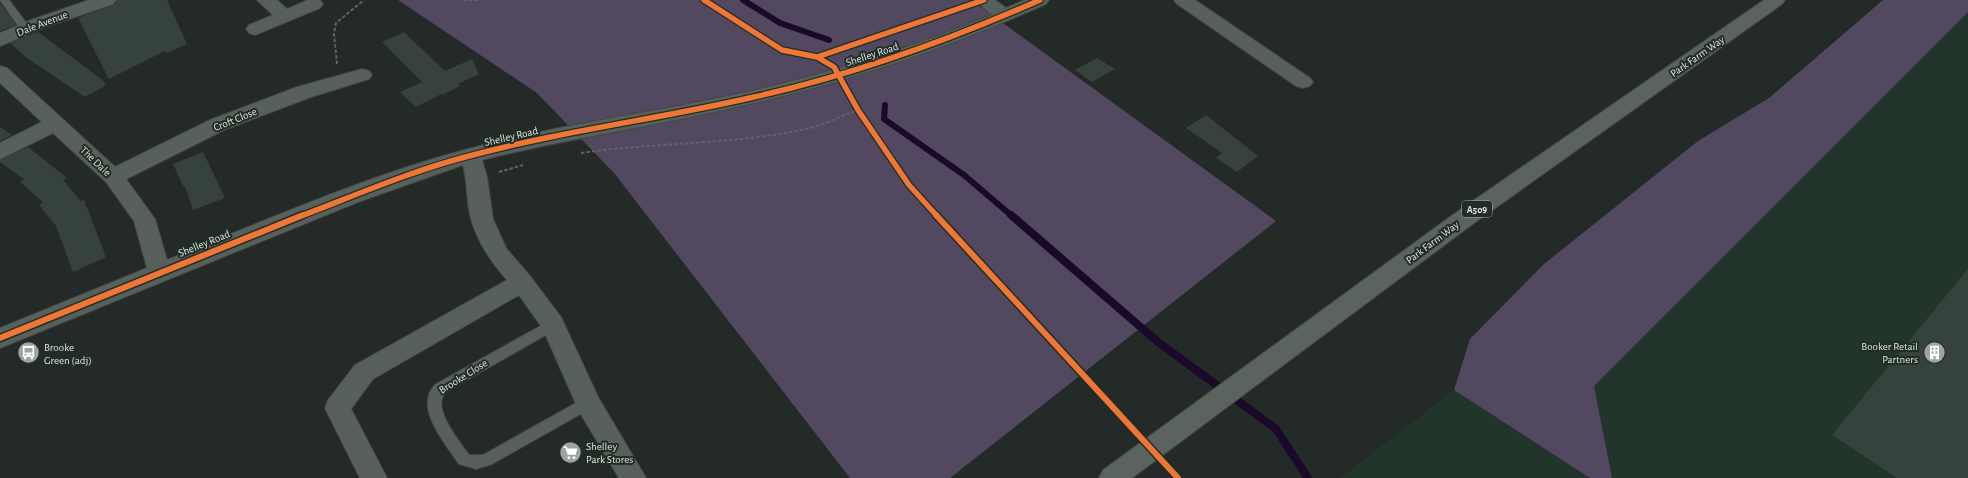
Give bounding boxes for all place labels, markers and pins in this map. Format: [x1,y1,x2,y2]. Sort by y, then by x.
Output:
building icon: Booker Retail Partners [1921,339,1947,365]
bus stop icon: Brooke Green (adj) [16,340,42,366]
place label: Booker Retail Partners [1861,341,1918,365]
place label: Brooke Green (adj) [44,342,92,366]
supermarket icon: Shelley Park Stores [558,439,584,465]
place label: Shelley Park Stores [586,441,633,465]

